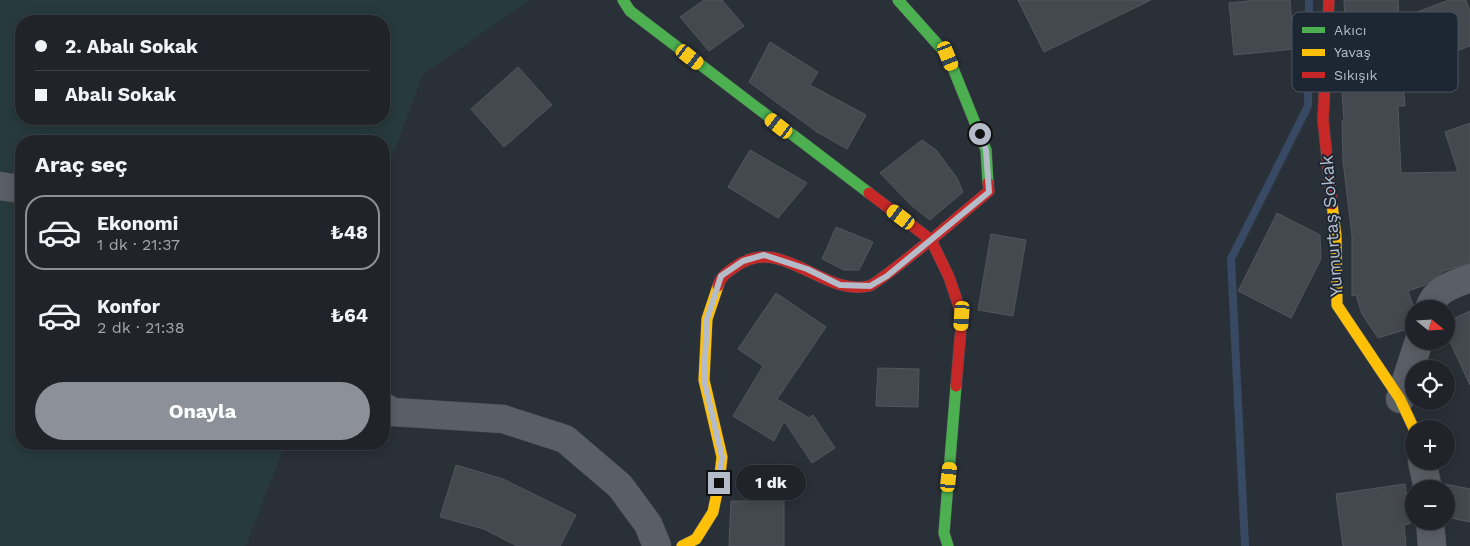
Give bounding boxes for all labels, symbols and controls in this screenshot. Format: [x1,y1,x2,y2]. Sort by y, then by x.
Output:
legend [1292,12,1458,92]
text: Akıcı [1334,22,1366,38]
text: 2. Abalı Sokak [65,35,198,58]
car [935,39,960,73]
car [673,42,706,72]
text: Yavaş [1334,44,1371,60]
text: Sıkışık [1334,67,1377,83]
text: Abalı Sokak [65,83,176,106]
car [762,111,795,141]
route start [969,123,991,145]
text: Araç seç [35,152,128,177]
street label: Yumurtaş Sokak [1316,155,1346,297]
car [884,202,917,232]
icon: car [37,210,82,255]
text: Ekonomi [97,212,178,235]
text: ₺48 [330,221,368,244]
text: 1 dk · 21:37 [97,235,180,254]
icon: car [37,293,82,338]
text: Konfor [97,295,160,318]
north arrow [1405,300,1455,350]
map controls [1405,300,1455,530]
car [953,301,970,331]
text: ₺64 [331,304,368,327]
text: 2 dk · 21:38 [97,318,185,337]
button: locate [1405,360,1455,410]
button: Onayla [35,382,370,440]
button: + [1405,420,1455,470]
car [939,461,958,493]
callout: 1 dk [736,466,806,500]
route end [708,472,730,494]
text: 1 dk [755,473,787,492]
button: − [1405,480,1455,530]

